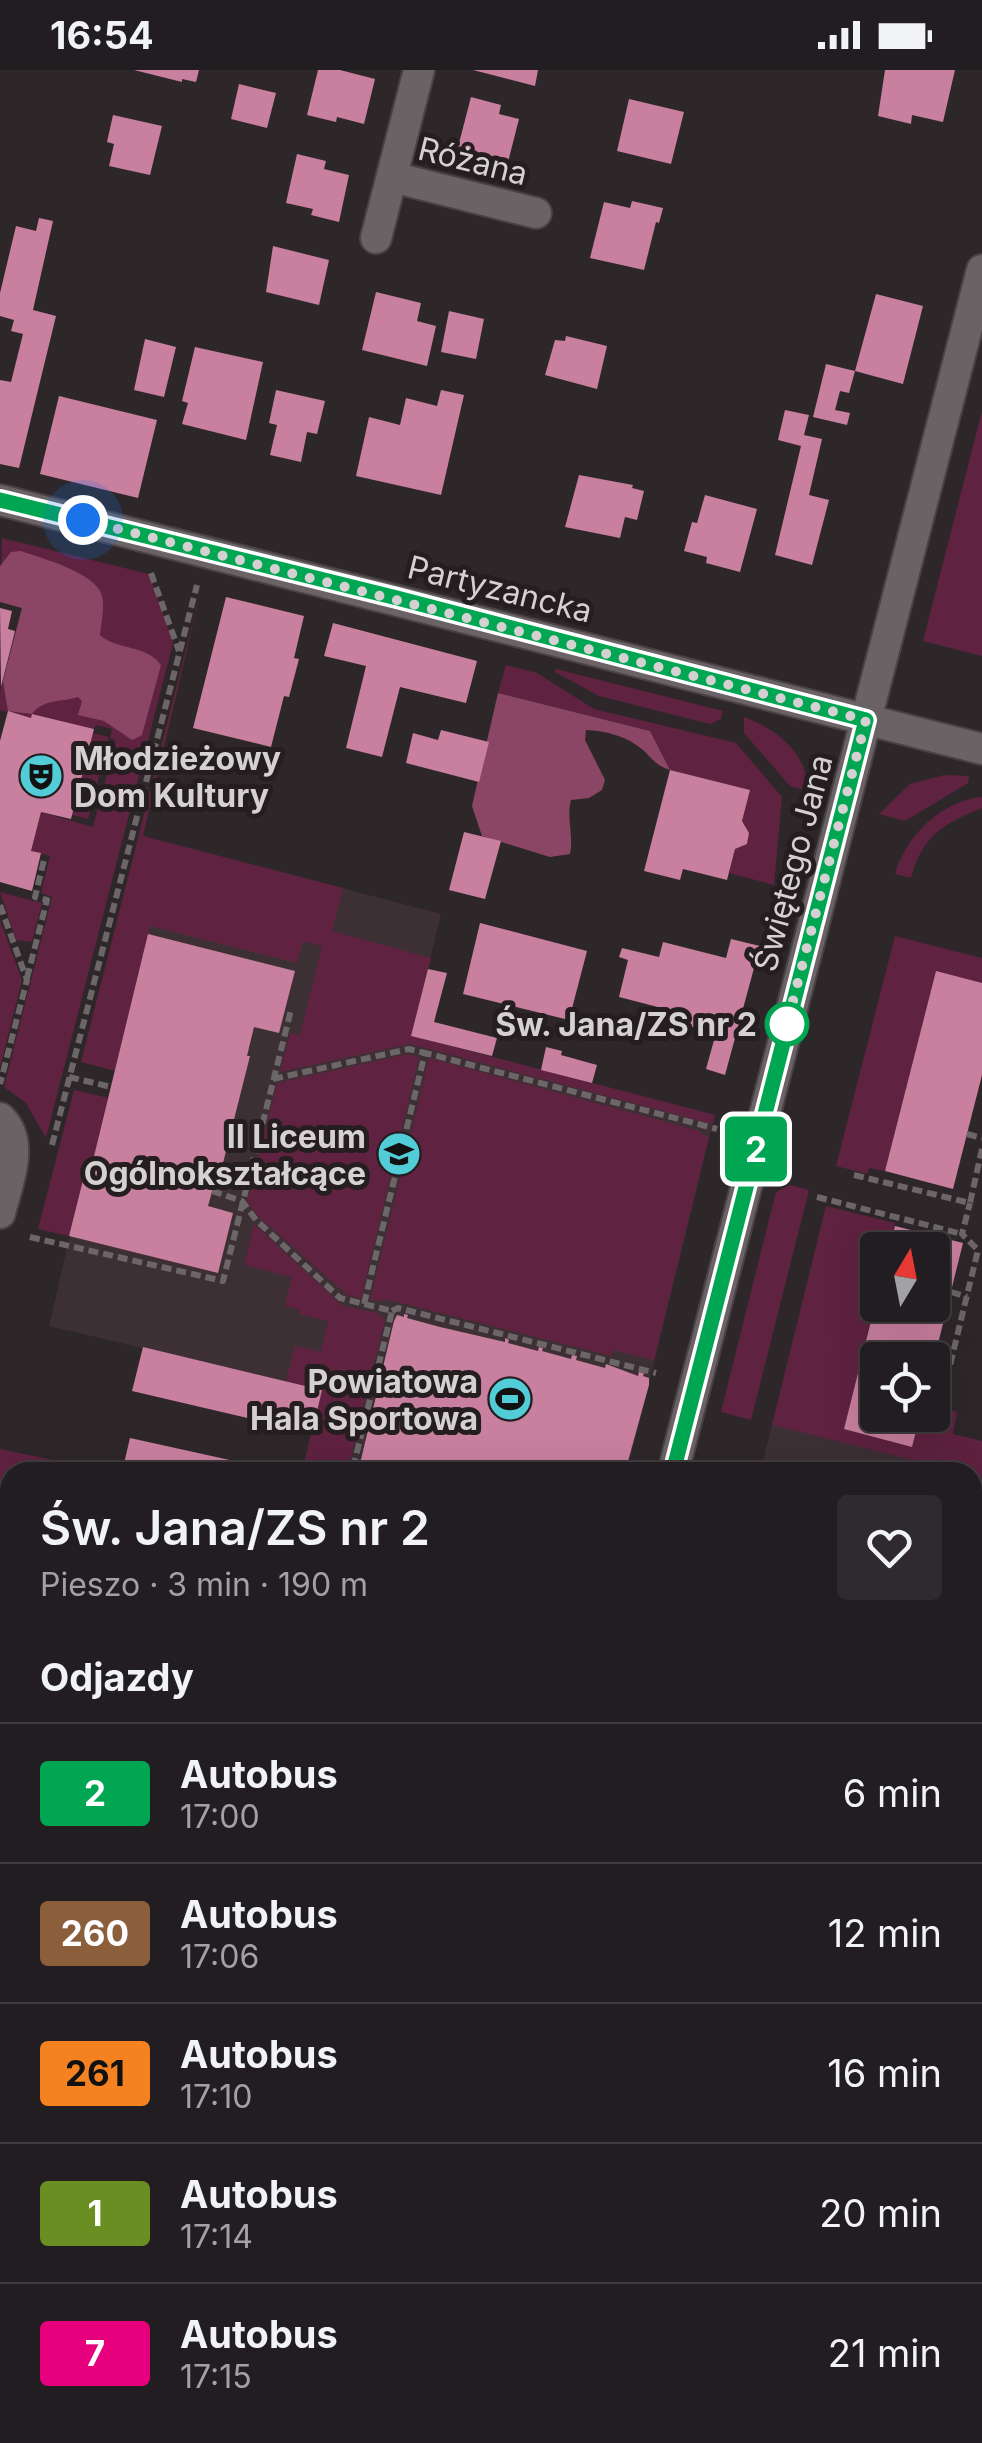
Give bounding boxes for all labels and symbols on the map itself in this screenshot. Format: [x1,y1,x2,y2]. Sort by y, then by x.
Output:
street label: Różana [414,129,532,193]
your location [58,495,108,545]
street label: Partyzancka [404,547,596,631]
place label: Młodzieżowy Dom Kultury [74,739,281,815]
street label: Świętego Jana [745,750,841,976]
theatre icon: Młodzieżowy Dom Kultury [18,753,64,799]
marker: Św. Jana/ZS nr 2 [766,1003,808,1045]
place label: Św. Jana/ZS nr 2 [495,1005,757,1044]
line badge: 2 [724,1116,788,1182]
place label: II Liceum Ogólnokształcące [84,1117,366,1193]
school or university icon: II Liceum Ogólnokształcące [376,1131,422,1177]
north arrow [860,1232,950,1322]
place label: Powiatowa Hala Sportowa [250,1362,478,1438]
sports icon: Powiatowa Hala Sportowa [487,1376,533,1422]

